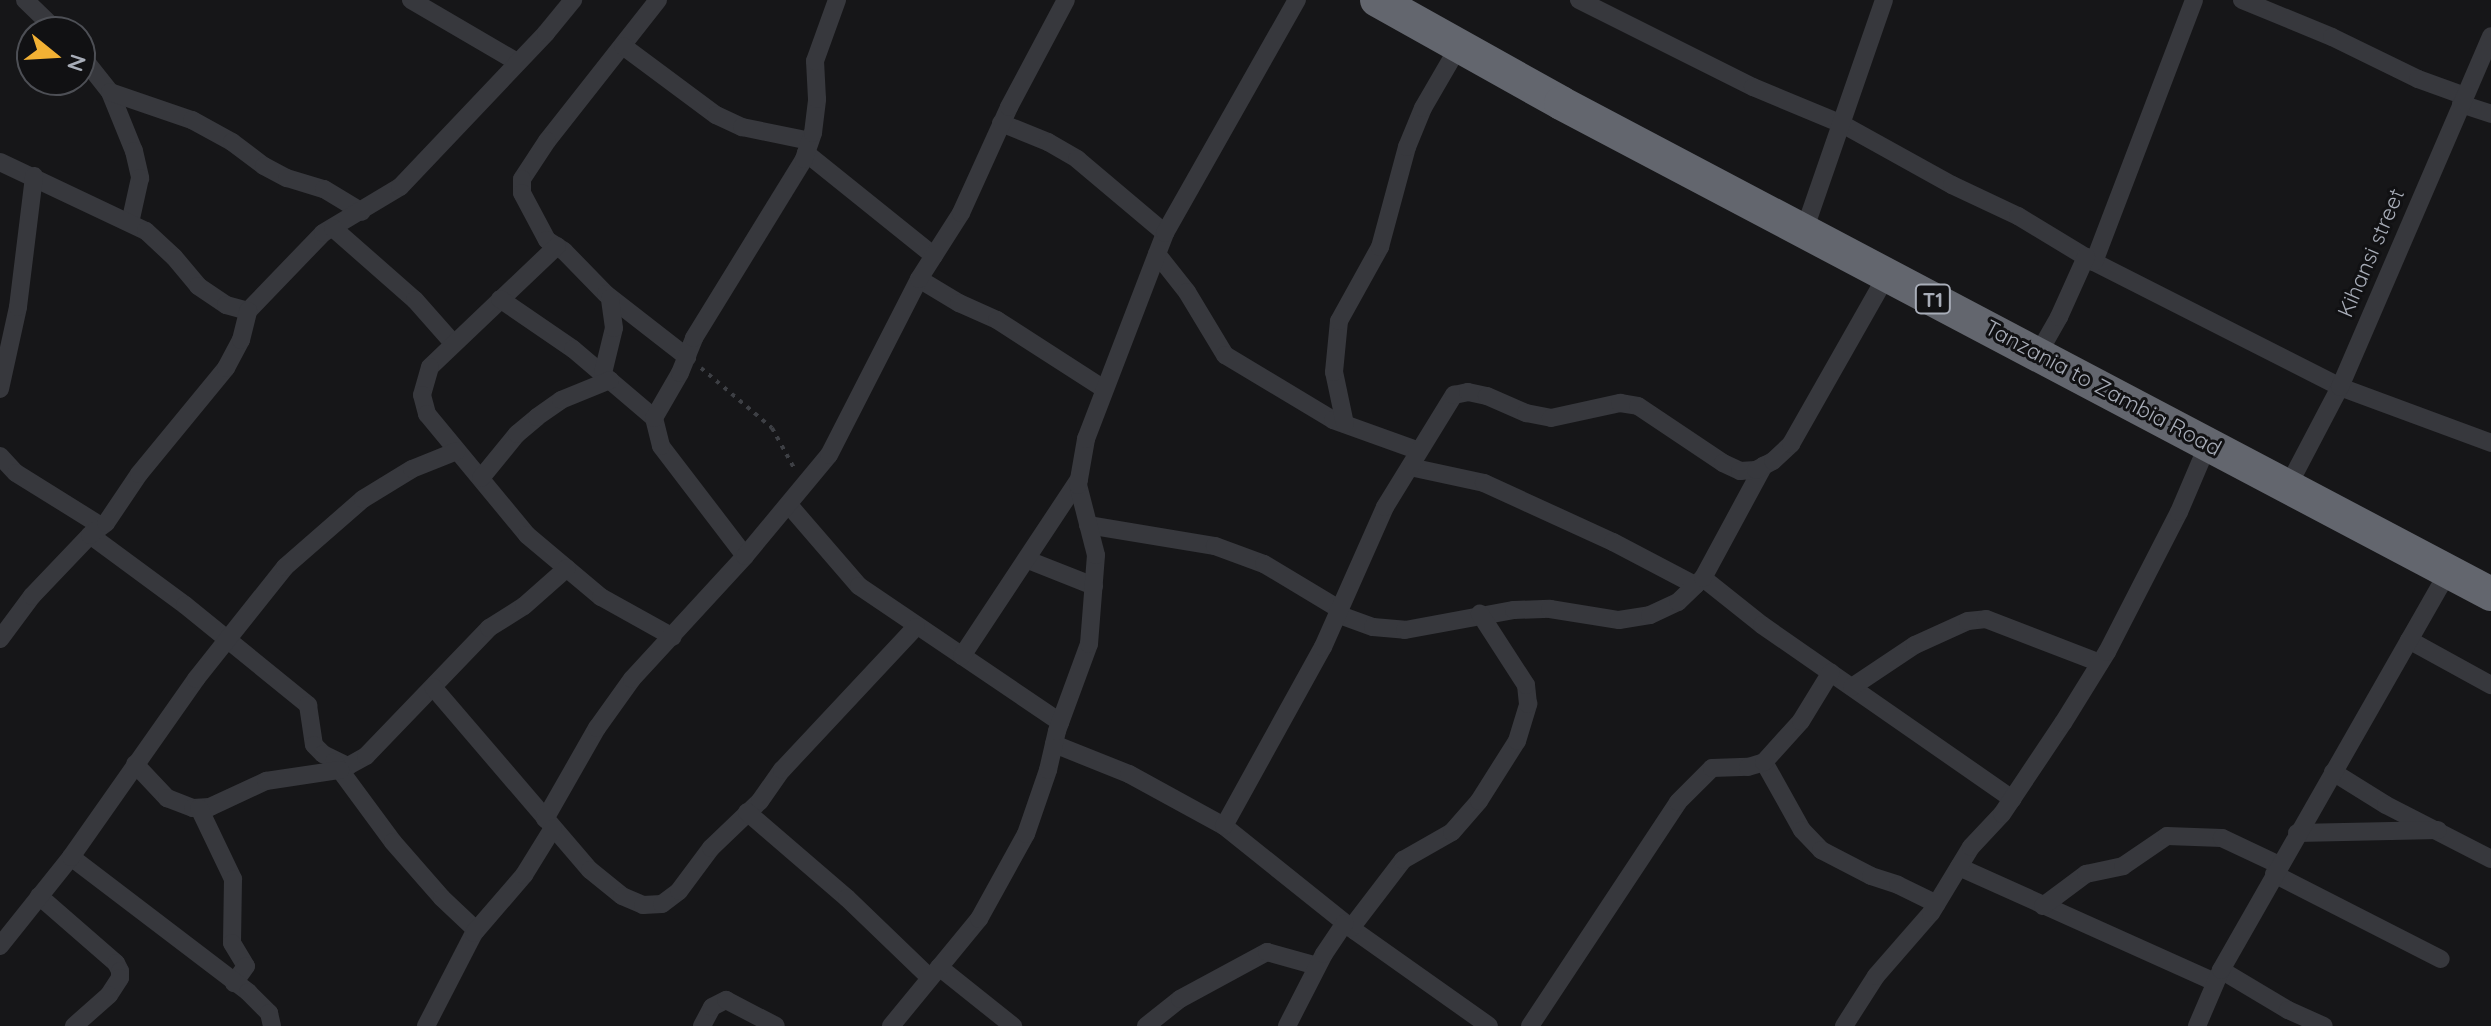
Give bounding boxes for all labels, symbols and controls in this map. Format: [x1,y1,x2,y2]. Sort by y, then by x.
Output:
north arrow [16,16,96,96]
text: N [61,51,93,75]
street label: Kihansi street [2332,185,2410,321]
road number: T1 [1913,283,1953,315]
street label: Tanzania to Zambia Road [1980,314,2226,462]

